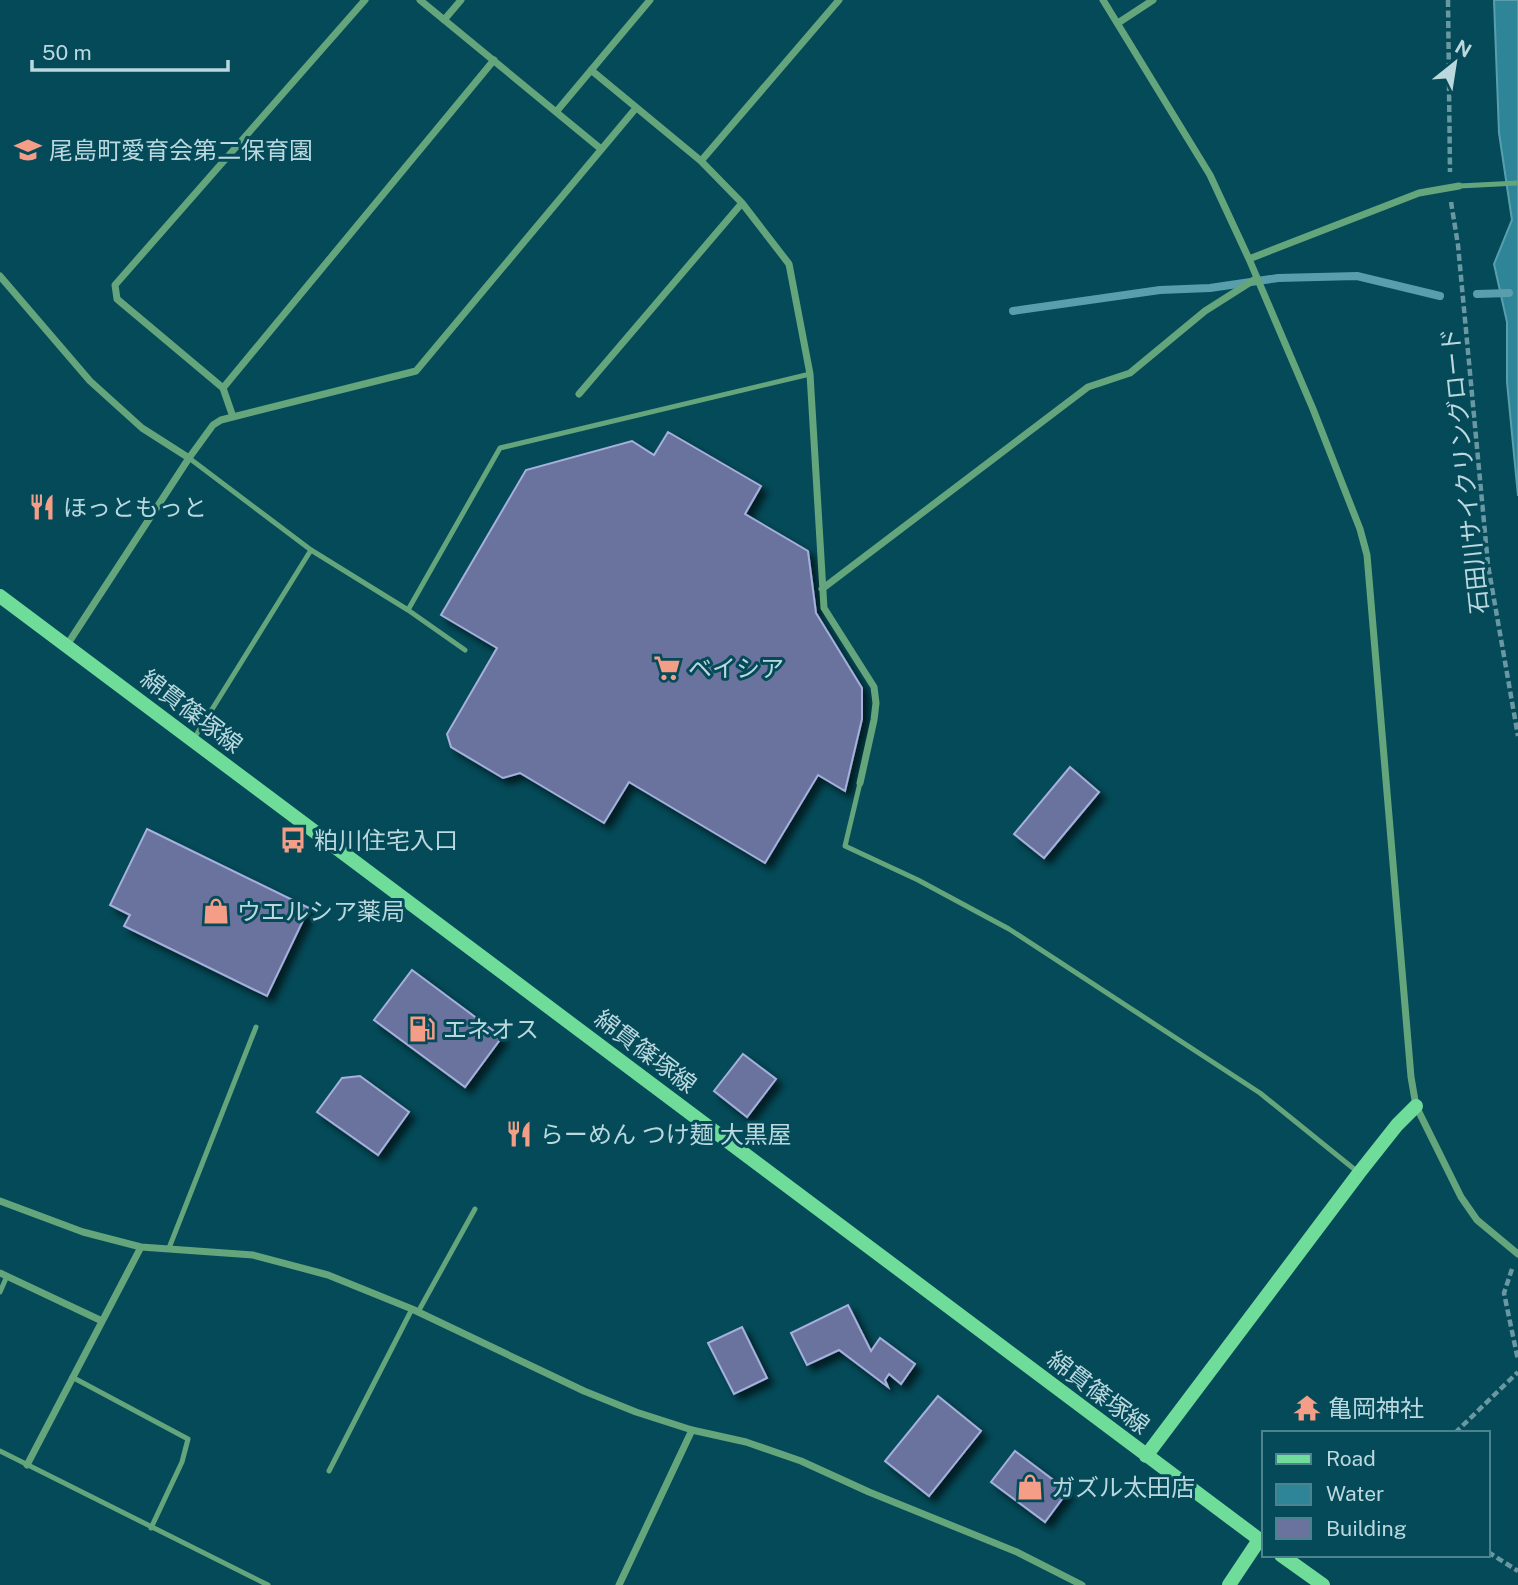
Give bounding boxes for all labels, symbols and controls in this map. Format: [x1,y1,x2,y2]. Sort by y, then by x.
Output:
scale bar [32,28,228,72]
north arrow [1420,28,1490,98]
text: N [1452,35,1475,62]
text: 50 m [42,40,92,65]
school or university icon: 尾島町愛育会第二保育園 [13,135,43,165]
place label: 尾島町愛育会第二保育園 [49,136,313,164]
street label: 石田川サイクリングロード [1435,327,1493,615]
restaurant icon: ほっともっと [27,492,57,522]
place label: ほっともっと [63,493,207,521]
supermarket icon: ベイシア [652,653,682,683]
place label: ベイシア [688,654,784,682]
street label: 綿貫篠塚線 [136,664,248,758]
bus stop icon: 粕川住宅入口 [278,825,308,855]
place label: 粕川住宅入口 [314,826,458,854]
shop icon: ウエルシア薬局 [201,896,231,926]
place label: ウエルシア薬局 [237,897,405,925]
street label: 綿貫篠塚線 [590,1004,702,1098]
fuel station icon: エネオス [407,1014,437,1044]
place label: エネオス [443,1015,539,1043]
restaurant icon: らーめん つけ麺 大黒屋 [504,1119,534,1149]
place label: らーめん つけ麺 大黒屋 [540,1120,792,1148]
street label: 綿貫篠塚線 [1043,1345,1155,1439]
temple icon: 亀岡神社 [1292,1393,1322,1423]
place label: 亀岡神社 [1328,1394,1424,1422]
legend [1262,1431,1490,1557]
text: Road [1326,1446,1376,1471]
shop icon: ガズル太田店 [1015,1472,1045,1502]
place label: ガズル太田店 [1051,1473,1195,1501]
text: Water [1326,1481,1384,1506]
text: Building [1326,1516,1407,1541]

